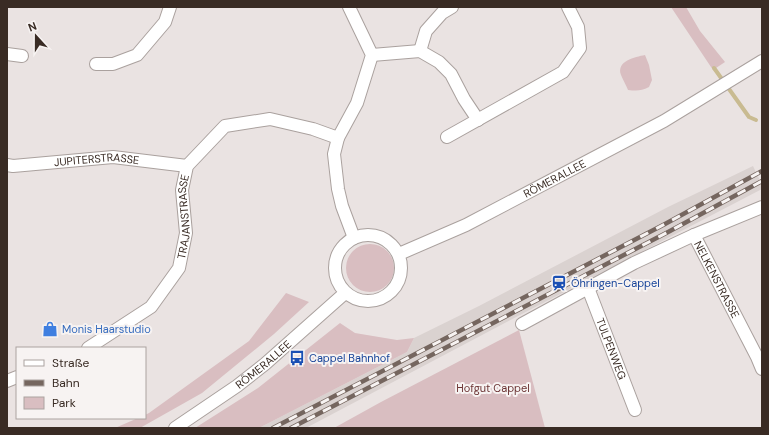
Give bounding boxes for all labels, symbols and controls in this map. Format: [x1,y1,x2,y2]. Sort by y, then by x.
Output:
north arrow [16,16,56,56]
text: N [26,19,39,35]
street label: JUPITERSTRASSE [53,150,140,169]
street label: RÖMERALLEE [521,156,588,201]
street label: TRAJANSTRASSE [174,173,193,260]
street label: NELKENSTRASSE [691,238,743,320]
station icon: Öhringen-Cappel [550,274,568,292]
place label: Öhringen-Cappel [571,276,660,290]
street label: TULPENWEG [593,316,630,381]
shop icon: Monis Haarstudio [41,320,59,338]
place label: Monis Haarstudio [62,322,151,336]
street label: RÖMERALLEE [233,337,294,392]
legend [16,347,146,419]
bus stop icon: Cappel Bahnhof [288,349,306,367]
place label: Cappel Bahnhof [309,351,390,365]
text: Straße [52,355,89,371]
text: Bahn [52,375,80,391]
park label: Hofgut Cappel [456,381,530,395]
text: Park [52,395,76,411]

